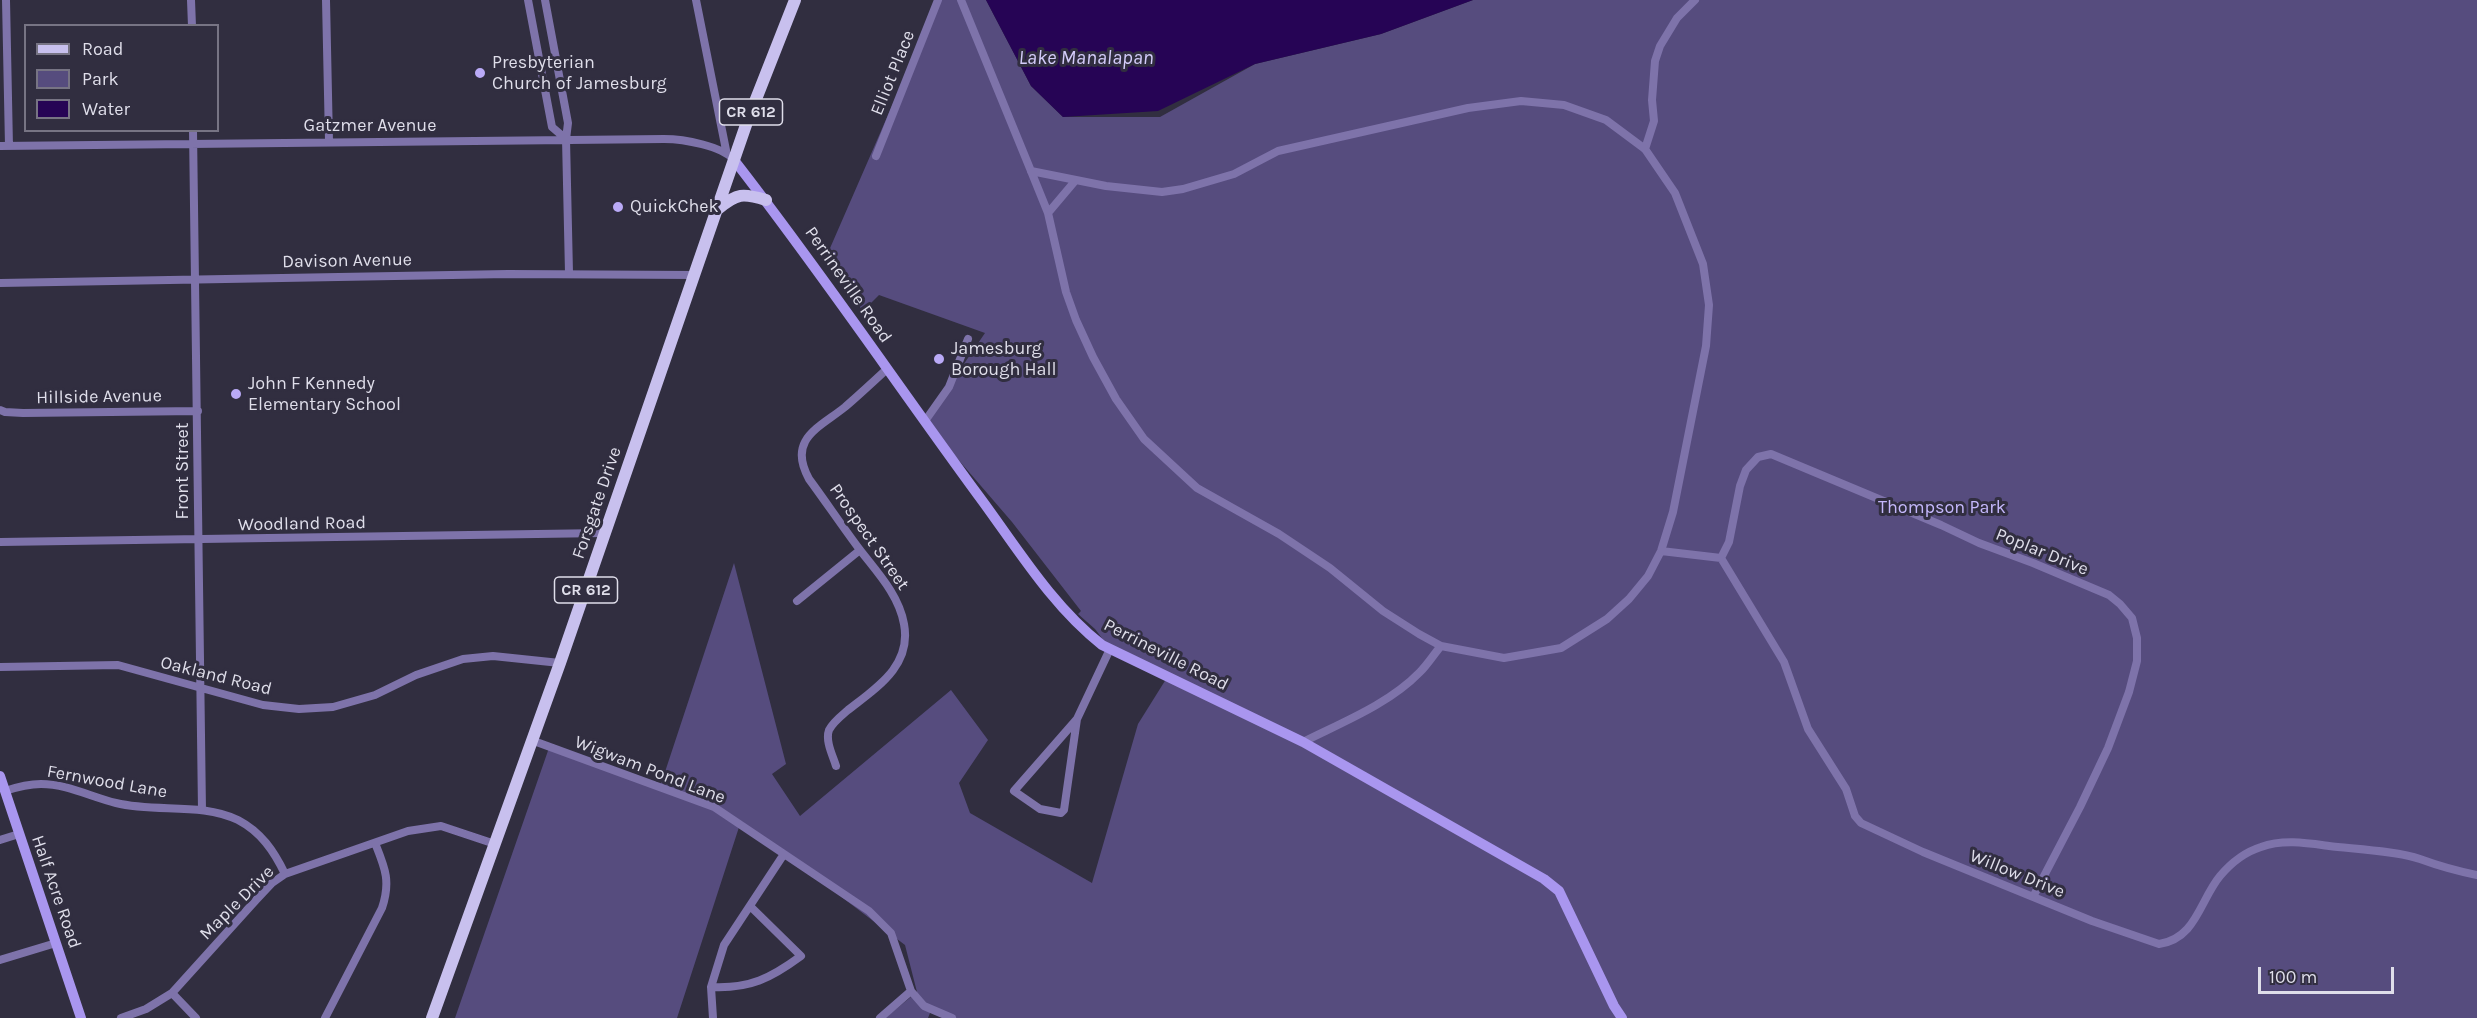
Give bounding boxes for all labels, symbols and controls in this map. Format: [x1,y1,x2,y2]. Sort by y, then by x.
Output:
legend [24,24,219,132]
street label: Elliot Place [866,27,920,119]
text: Road [82,38,123,60]
water label: Lake Manalapan [1018,46,1154,70]
place label: Presbyterian Church of Jamesburg [492,52,667,94]
marker: Presbyterian Church of Jamesburg [473,66,487,80]
text: Park [82,68,119,90]
text: Water [82,98,130,120]
road number: CR 612 [720,99,783,125]
street label: Gatzmer Avenue [304,115,436,137]
place label: QuickChek [630,196,719,218]
marker: QuickChek [611,200,625,214]
street label: Perrineville Road [800,223,896,347]
street label: Davison Avenue [282,249,412,273]
place label: Jamesburg Borough Hall [951,338,1057,380]
marker: Jamesburg Borough Hall [932,352,946,366]
place label: John F Kennedy Elementary School [248,373,401,416]
street label: Hillside Avenue [36,385,162,409]
marker: John F Kennedy Elementary School [229,387,243,401]
street label: Front Street [172,422,194,520]
street label: Forsgate Drive [568,444,626,562]
street label: Prospect Street [824,479,914,595]
park label: Thompson Park [1878,497,2006,519]
street label: Woodland Road [238,512,366,536]
street label: Poplar Drive [1992,524,2092,580]
road number: CR 612 [554,577,618,603]
street label: Perrineville Road [1100,614,1232,696]
street label: Oakland Road [158,652,274,700]
street label: Wigwam Pond Lane [572,731,728,809]
street label: Fernwood Lane [45,761,169,803]
street label: Half Acre Road [26,832,86,952]
street label: Willow Drive [1966,845,2068,903]
street label: Maple Drive [195,861,279,945]
scale bar [2261,955,2398,993]
text: 100 m [2269,966,2317,988]

